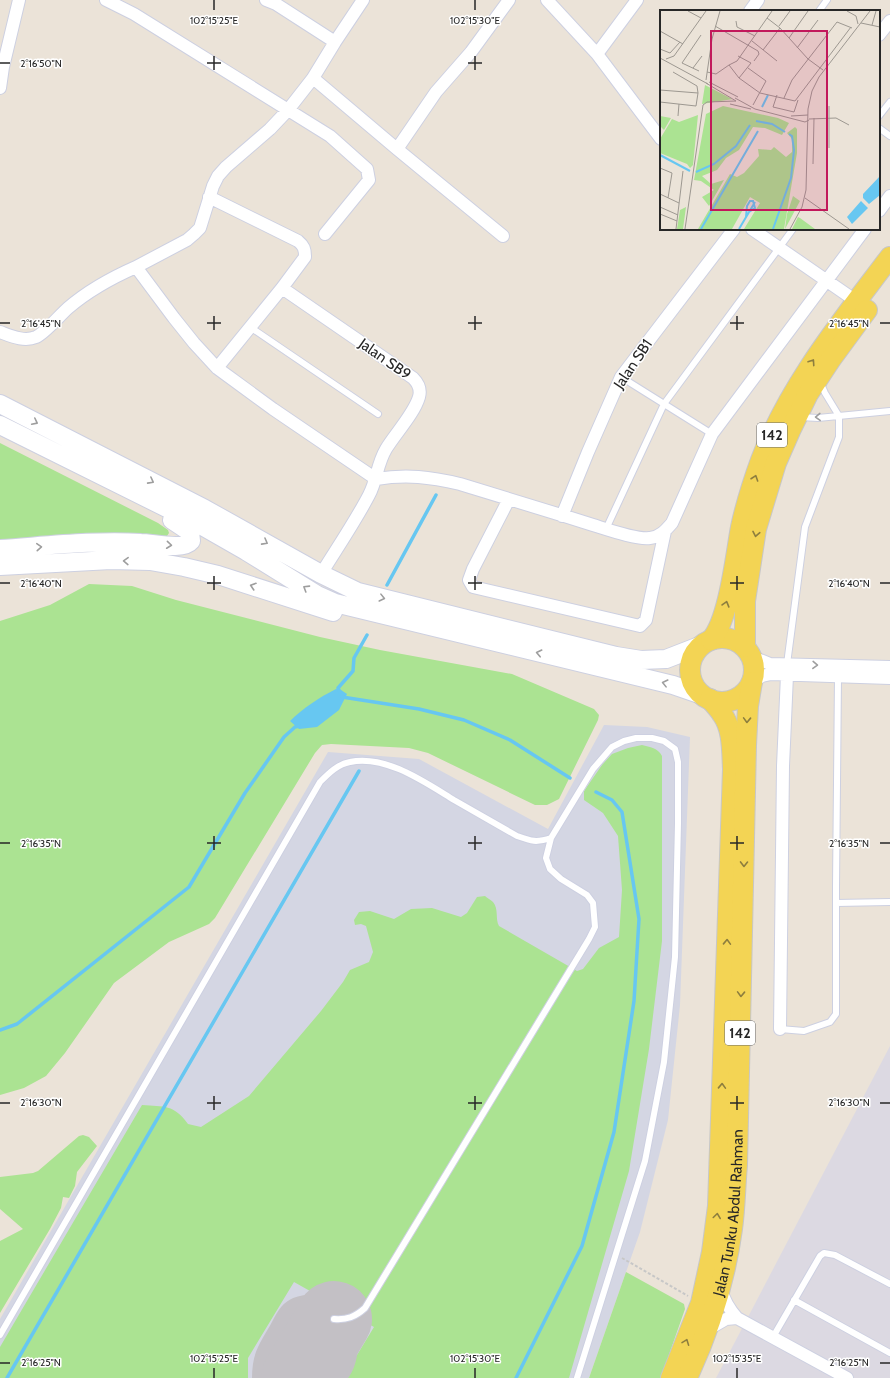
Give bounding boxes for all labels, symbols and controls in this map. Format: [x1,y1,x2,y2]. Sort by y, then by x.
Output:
inset map [660,10,880,230]
text: 102°15'25"E [190,14,239,27]
text: 102°15'30"E [450,14,500,27]
text: 2°16'50"N [20,57,62,70]
text: 2°16'45"N [21,317,61,330]
text: 2°16'45"N [829,317,869,330]
street label: Jalan SB9 [355,334,415,383]
street label: Jalan SB1 [609,336,656,393]
one-way arrow [808,359,815,366]
one-way arrow [815,413,821,422]
one-way arrow [31,417,38,424]
road number: 142 [757,423,787,447]
one-way arrow [750,474,759,481]
one-way arrow [146,476,154,483]
one-way arrow [752,531,760,537]
one-way arrow [261,538,268,545]
one-way arrow [166,540,172,549]
one-way arrow [36,542,42,551]
one-way arrow [123,556,129,565]
text: 2°16'40"N [20,577,62,590]
text: 2°16'40"N [828,577,870,590]
one-way arrow [250,583,257,591]
one-way arrow [304,586,311,593]
one-way arrow [378,594,385,602]
one-way arrow [721,601,730,608]
one-way arrow [536,649,542,657]
one-way arrow [812,661,818,669]
one-way arrow [662,680,668,688]
one-way arrow [743,717,751,723]
text: 2°16'35"N [21,837,61,850]
text: 2°16'35"N [829,837,869,850]
one-way arrow [740,861,748,867]
one-way arrow [723,939,731,945]
one-way arrow [737,991,746,997]
road number: 142 [725,1021,755,1045]
one-way arrow [718,1083,726,1089]
text: 2°16'30"N [20,1096,62,1109]
text: 2°16'30"N [828,1096,870,1109]
street label: Jalan Tunku Abdul Rahman [709,1129,747,1299]
one-way arrow [712,1213,721,1219]
one-way arrow [682,1339,690,1346]
text: 102°15'25"E [190,1352,239,1365]
text: 102°15'30"E [450,1352,500,1365]
text: 102°15'35"E [713,1352,762,1365]
text: 2°16'25"N [21,1356,61,1369]
text: 2°16'25"N [829,1356,869,1369]

